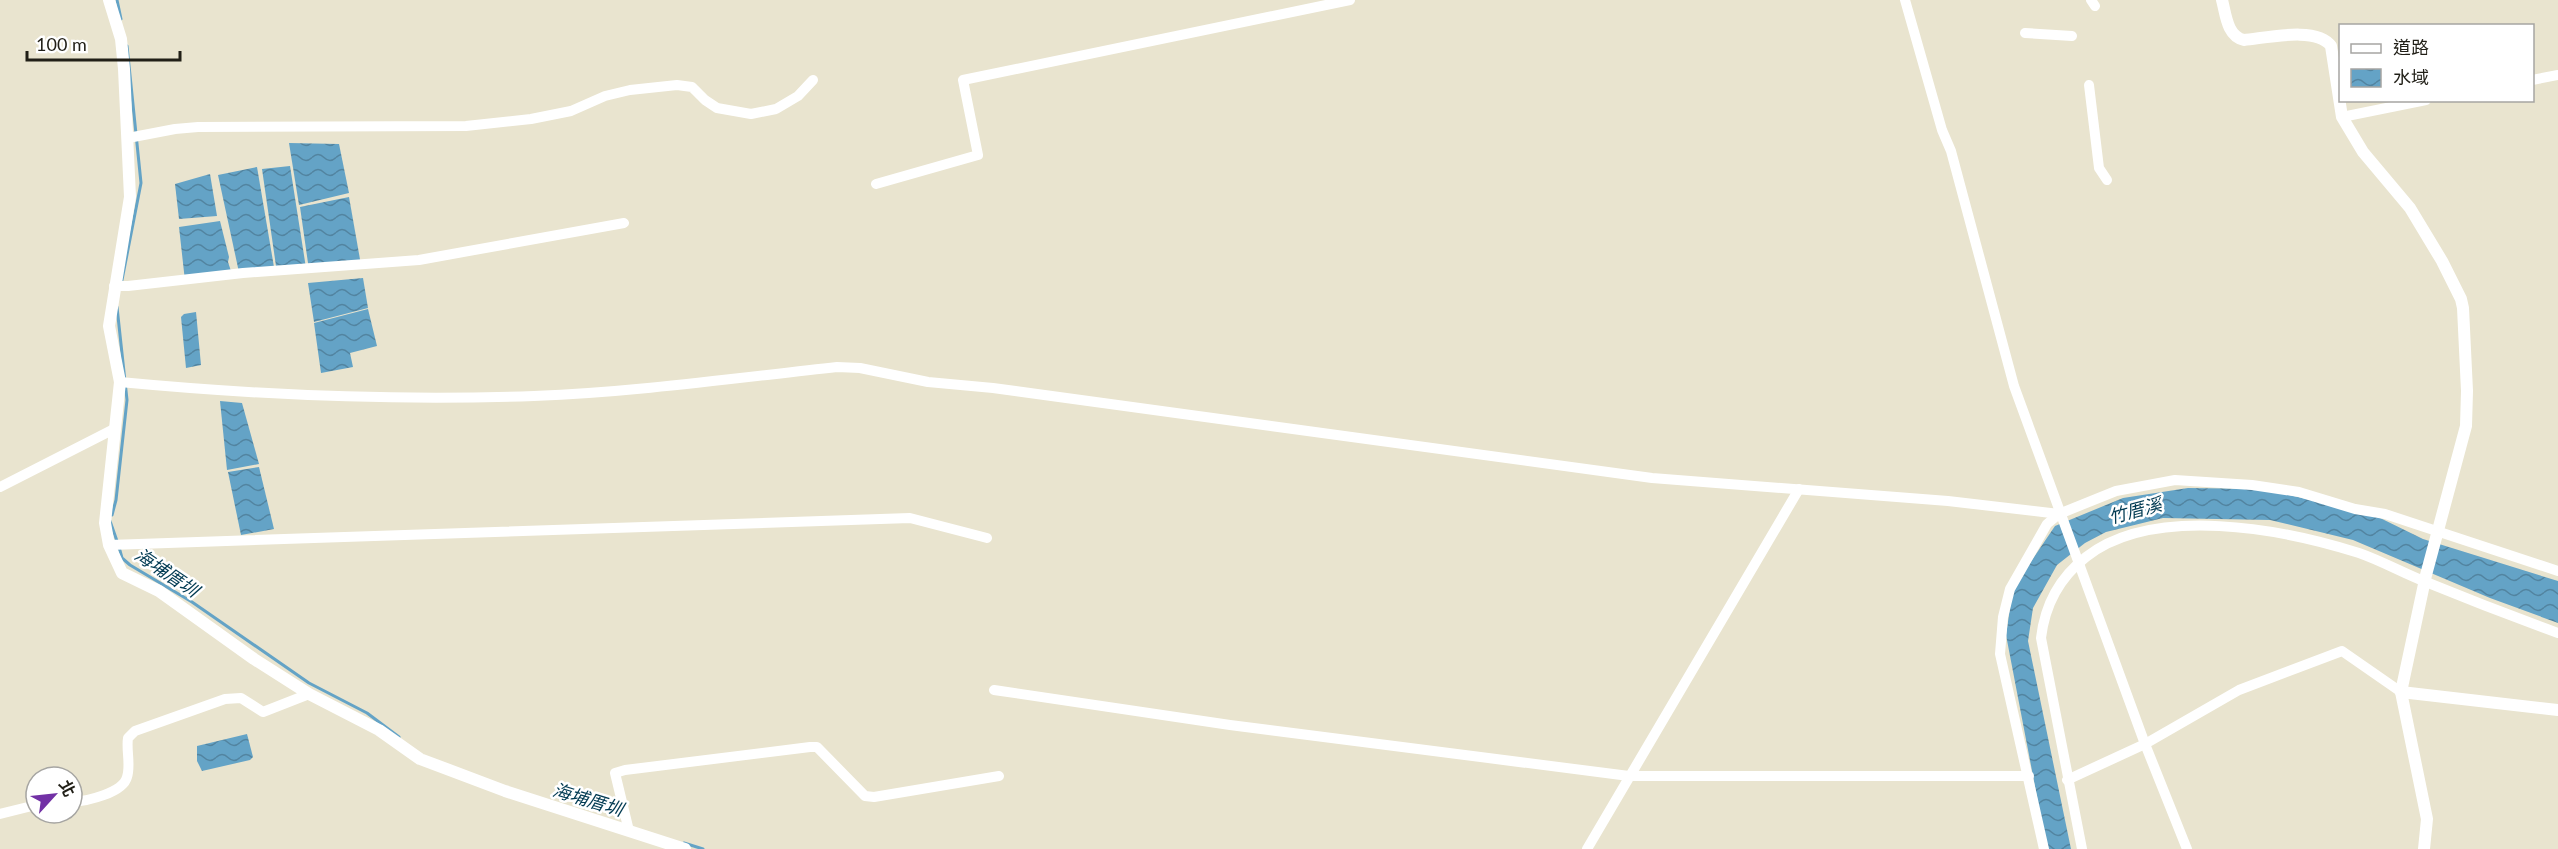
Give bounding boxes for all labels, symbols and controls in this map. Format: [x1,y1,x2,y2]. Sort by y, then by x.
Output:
scale bar [27,24,180,62]
legend [2339,24,2534,102]
text: 100 m [36,33,87,55]
text: 道路 [2393,36,2429,58]
text: 水域 [2393,66,2429,88]
water label: 竹厝溪 [2106,492,2167,528]
water label: 海埔厝圳 [131,543,205,603]
north arrow [24,765,84,825]
text: 北 [56,777,80,799]
water label: 海埔厝圳 [550,778,629,821]

